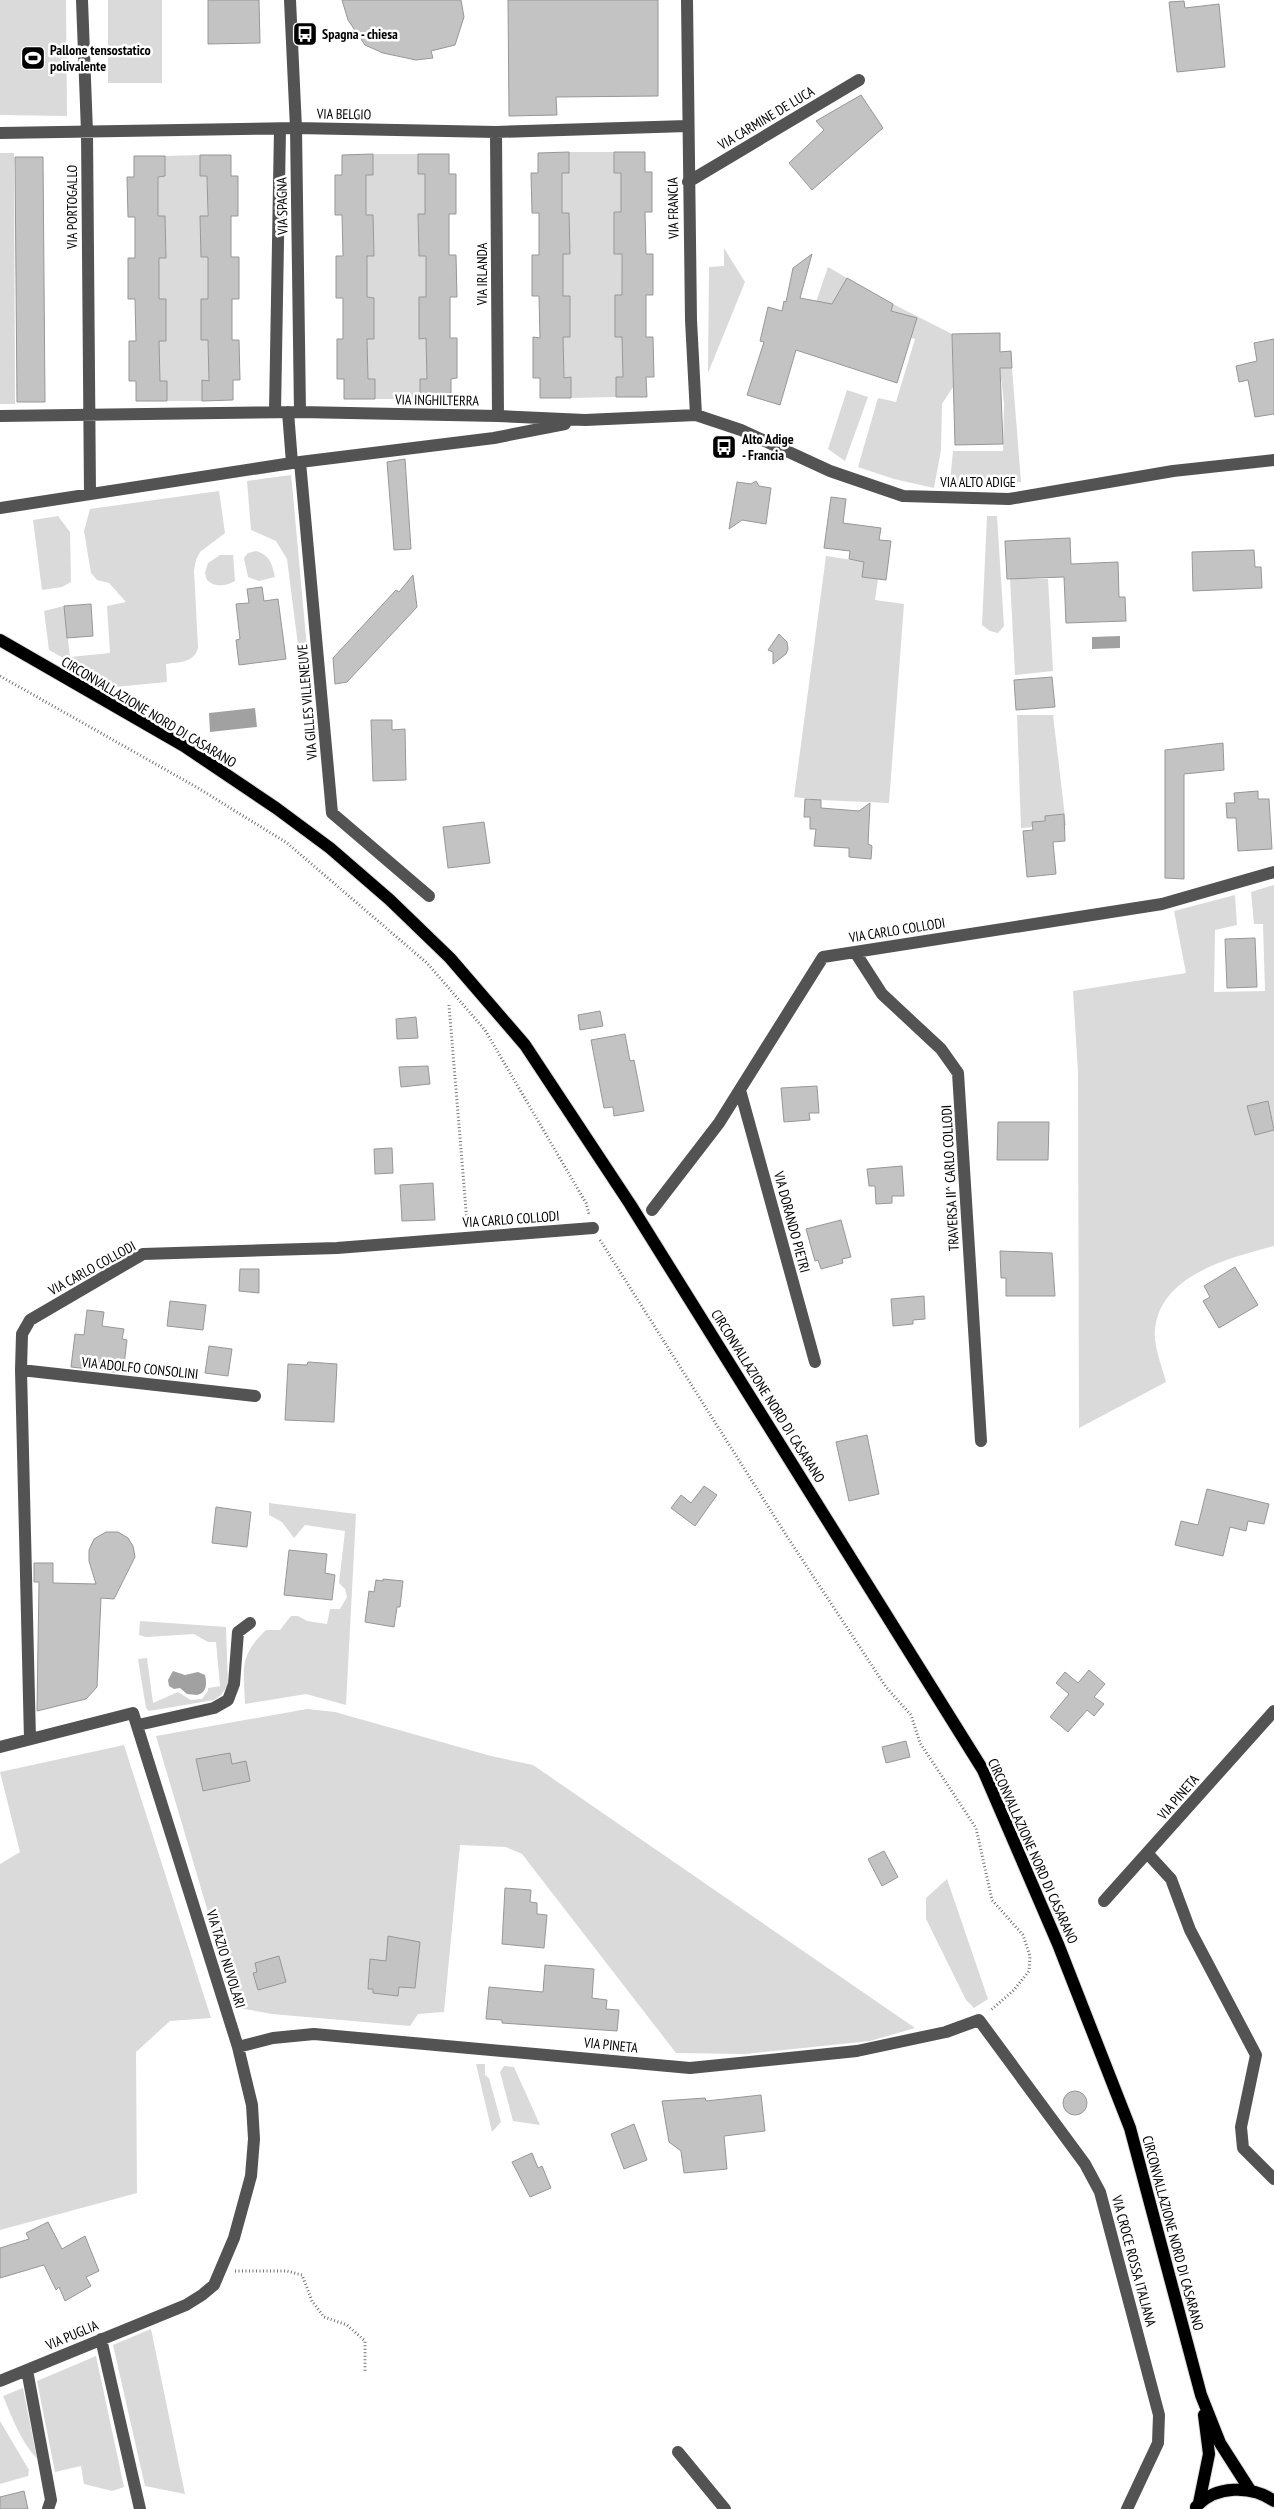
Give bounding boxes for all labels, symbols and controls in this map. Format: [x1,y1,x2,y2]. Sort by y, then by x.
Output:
bus stop icon: Spagna - chiesa [292,21,318,47]
place label: Spagna - chiesa [322,25,398,43]
place label: Pallone tensostatico polivalente [50,41,151,75]
sports icon: Pallone tensostatico polivalente [20,45,46,71]
street label: VIA CARMINE DE LUCA [714,82,818,154]
street label: VIA BELGIO [316,105,372,123]
street label: VIA PORTOGALLO [63,165,81,250]
street label: VIA SPAGNA [272,177,292,236]
street label: VIA FRANCIA [663,177,683,240]
street label: VIA IRLANDA [473,242,491,306]
street label: VIA INGHILTERRA [394,390,479,410]
place label: Alto Adige - Francia [741,430,794,464]
bus stop icon: Alto Adige - Francia [711,434,737,460]
street label: VIA ALTO ADIGE [939,473,1016,491]
street label: VIA GILLES VILLENEUVE [293,643,321,762]
street label: CIRCONVALLAZIONE NORD DI CASARANO [58,653,240,772]
street label: VIA CARLO COLLODI [847,914,946,947]
street label: TRAVERSA II^ CARLO COLLODI [937,1104,963,1252]
street label: VIA DORANDO PIETRI [770,1168,814,1275]
street label: VIA CARLO COLLODI [461,1207,560,1231]
street label: VIA CARLO COLLODI [44,1237,139,1300]
street label: CIRCONVALLAZIONE NORD DI CASARANO [707,1306,829,1486]
street label: VIA ADOLFO CONSOLINI [80,1353,199,1383]
street label: CIRCONVALLAZIONE NORD DI CASARANO [984,1756,1082,1947]
street label: VIA PINETA [1153,1770,1203,1824]
street label: VIA TAZIO NUVOLARI [202,1907,249,2010]
street label: VIA PINETA [582,2033,639,2057]
street label: CIRCONVALLAZIONE NORD DI CASARANO [1138,2134,1208,2333]
street label: VIA CROCE ROSSA ITALIANA [1108,2192,1160,2329]
street label: VIA PUGLIA [42,2316,101,2354]

